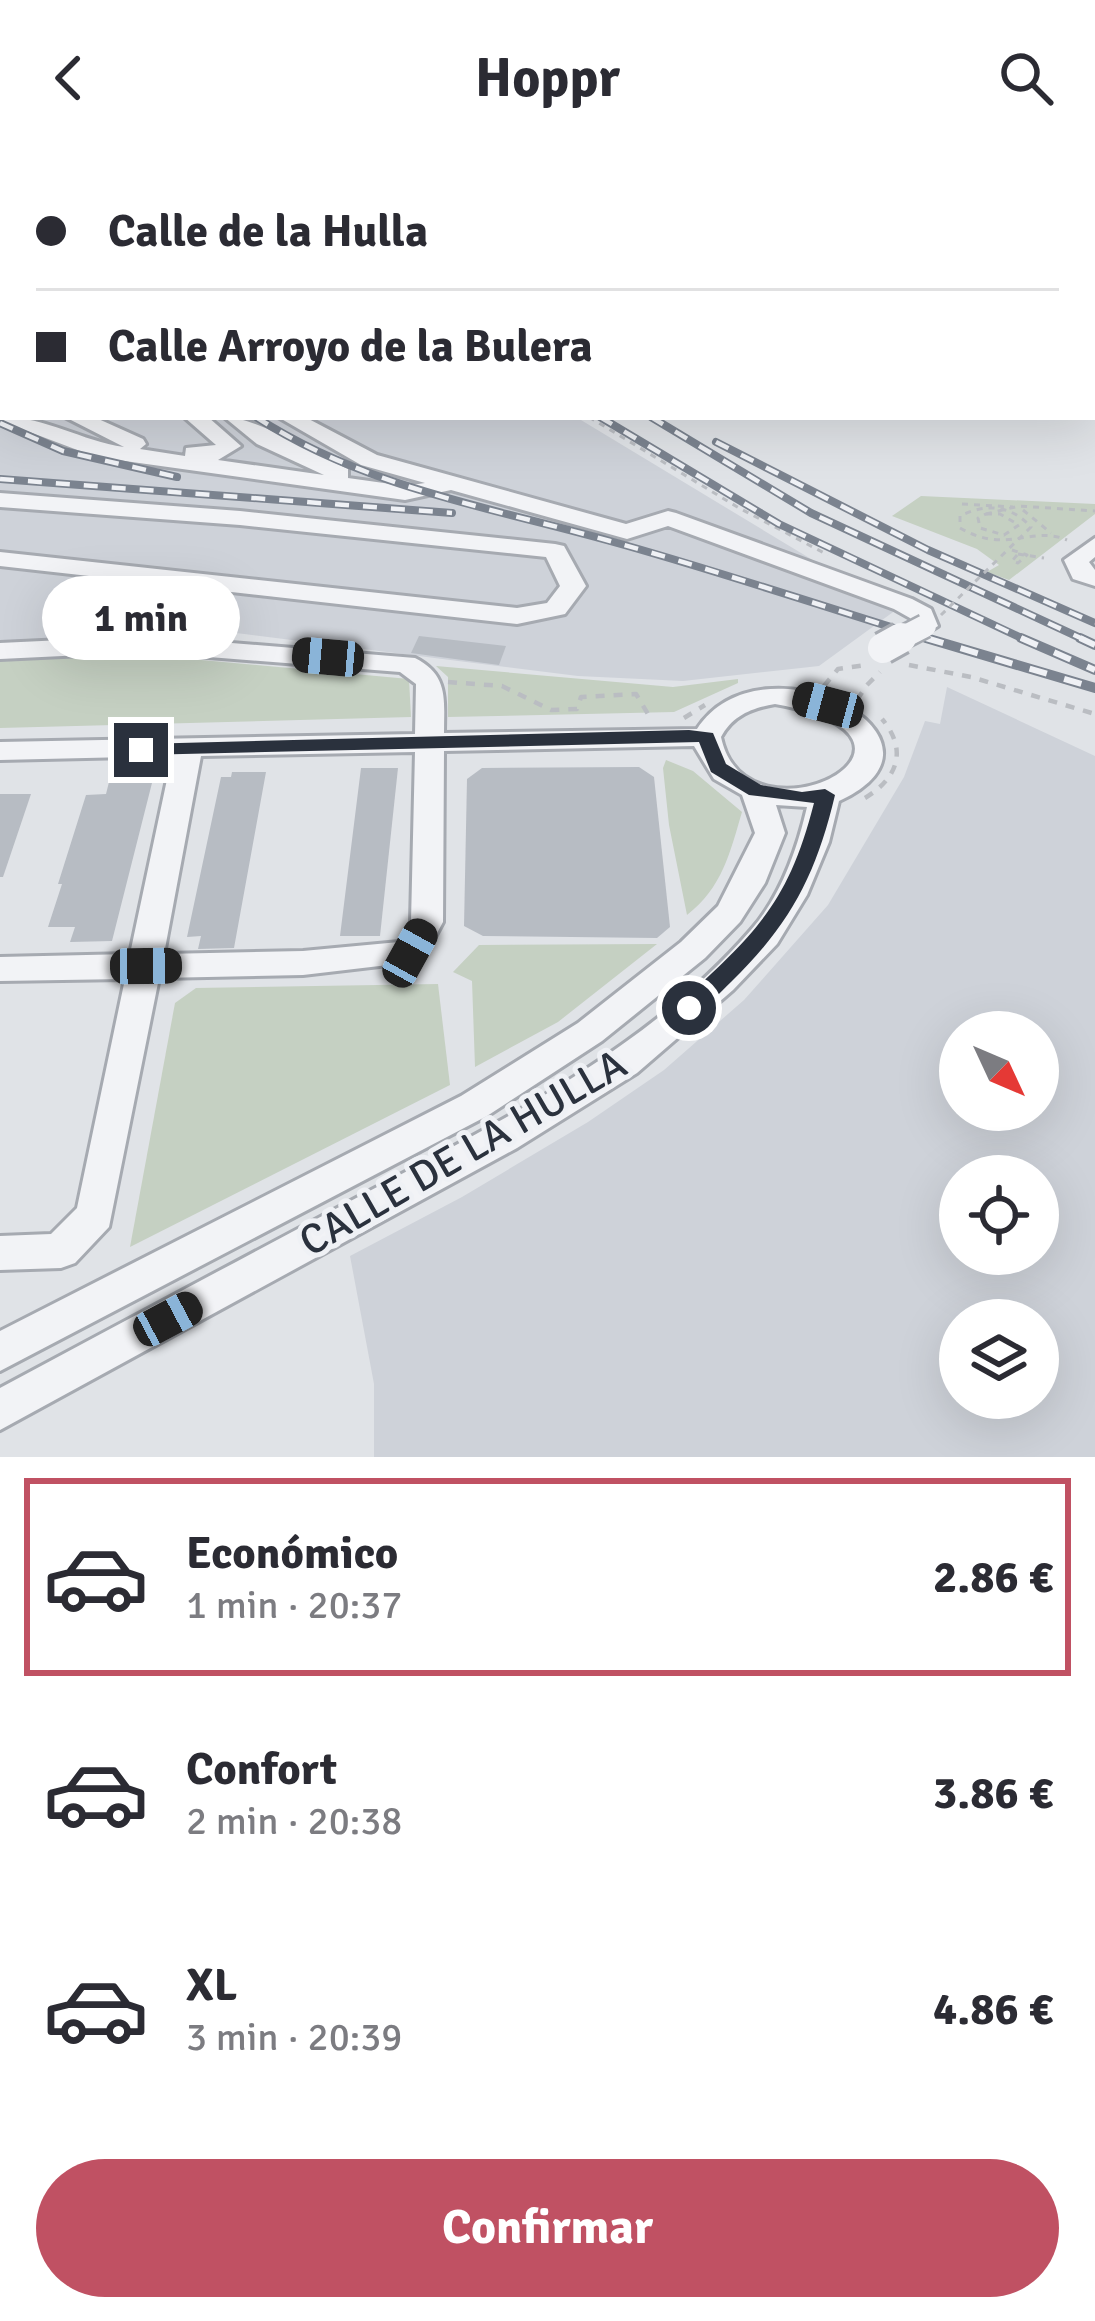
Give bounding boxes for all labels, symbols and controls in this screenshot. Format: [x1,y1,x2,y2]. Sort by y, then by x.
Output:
icon: back [36,45,102,111]
text: Hoppr [475,45,620,112]
icon: search [993,45,1059,111]
text: Calle de la Hulla [108,204,428,259]
text: Calle Arroyo de la Bulera [108,319,593,374]
callout: 1 min [42,576,240,660]
text: 1 min [94,594,188,642]
car [291,636,365,678]
car [789,678,867,732]
route end [114,723,168,777]
car [377,913,443,993]
car [110,947,182,985]
route start [662,981,716,1035]
north arrow [939,1011,1059,1131]
map controls [939,1011,1059,1419]
street label: CALLE DE LA HULLA [291,1039,635,1267]
button: locate [939,1155,1059,1275]
car [128,1286,208,1352]
button: layers [939,1299,1059,1419]
icon: car [42,1523,150,1631]
text: Económico [186,1526,398,1581]
text: 2.86 € [933,1550,1053,1605]
text: 1 min · 20:37 [186,1581,402,1629]
icon: car [42,1739,150,1847]
text: Confort [186,1742,337,1797]
text: 3.86 € [933,1766,1053,1821]
text: 2 min · 20:38 [186,1797,402,1845]
icon: car [42,1955,150,2063]
text: XL [186,1958,237,2013]
text: 4.86 € [933,1982,1053,2037]
text: 3 min · 20:39 [186,2013,402,2061]
button: Confirmar [36,2159,1059,2297]

